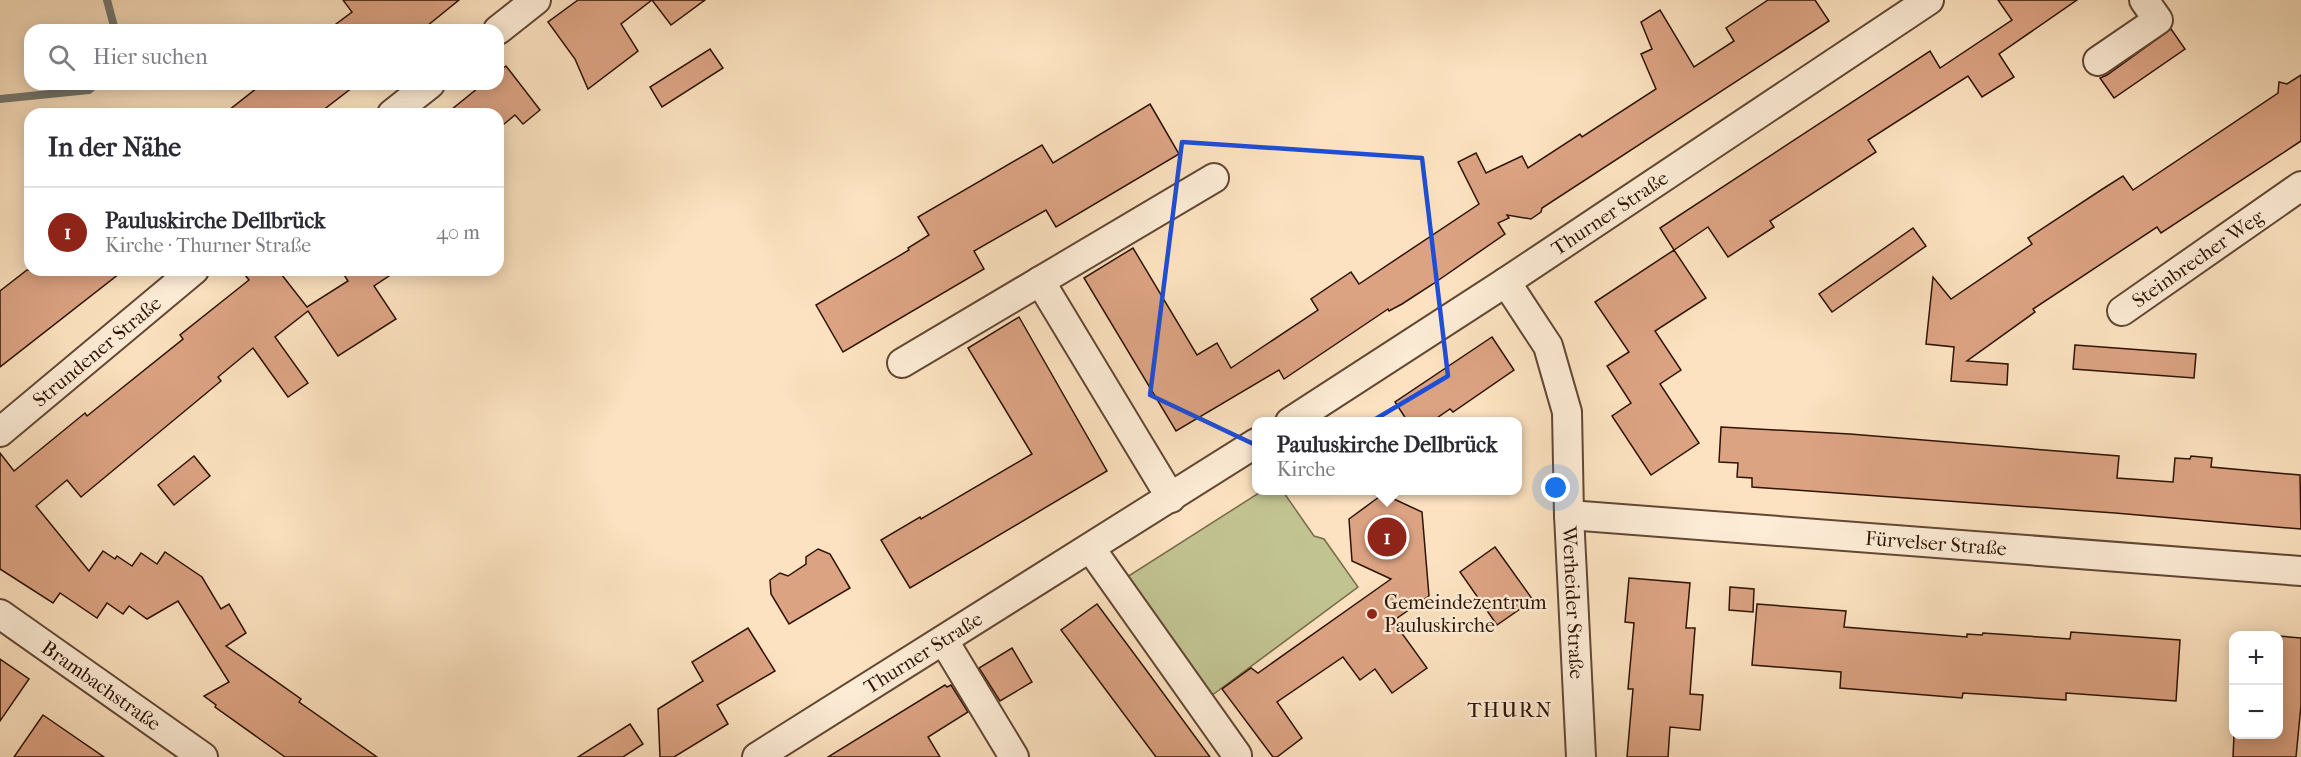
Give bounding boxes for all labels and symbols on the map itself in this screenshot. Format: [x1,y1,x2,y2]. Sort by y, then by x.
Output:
street label: Thurner Straße [1547,166,1673,260]
street label: Steinbrecher Weg [2128,205,2268,313]
street label: Strundener Straße [28,291,166,412]
your location [1541,473,1570,502]
pin: 1 [1368,514,1406,560]
street label: Werheider Straße [1558,525,1588,680]
street label: Fürvelser Straße [1864,527,2008,560]
place label: Gemeindezentrum Pauluskirche [1384,591,1547,637]
street label: Thurner Straße [860,607,987,699]
marker: Gemeindezentrum Pauluskirche [1365,607,1379,621]
street label: Brambachstraße [37,636,165,736]
district label: THURN [1467,698,1553,722]

